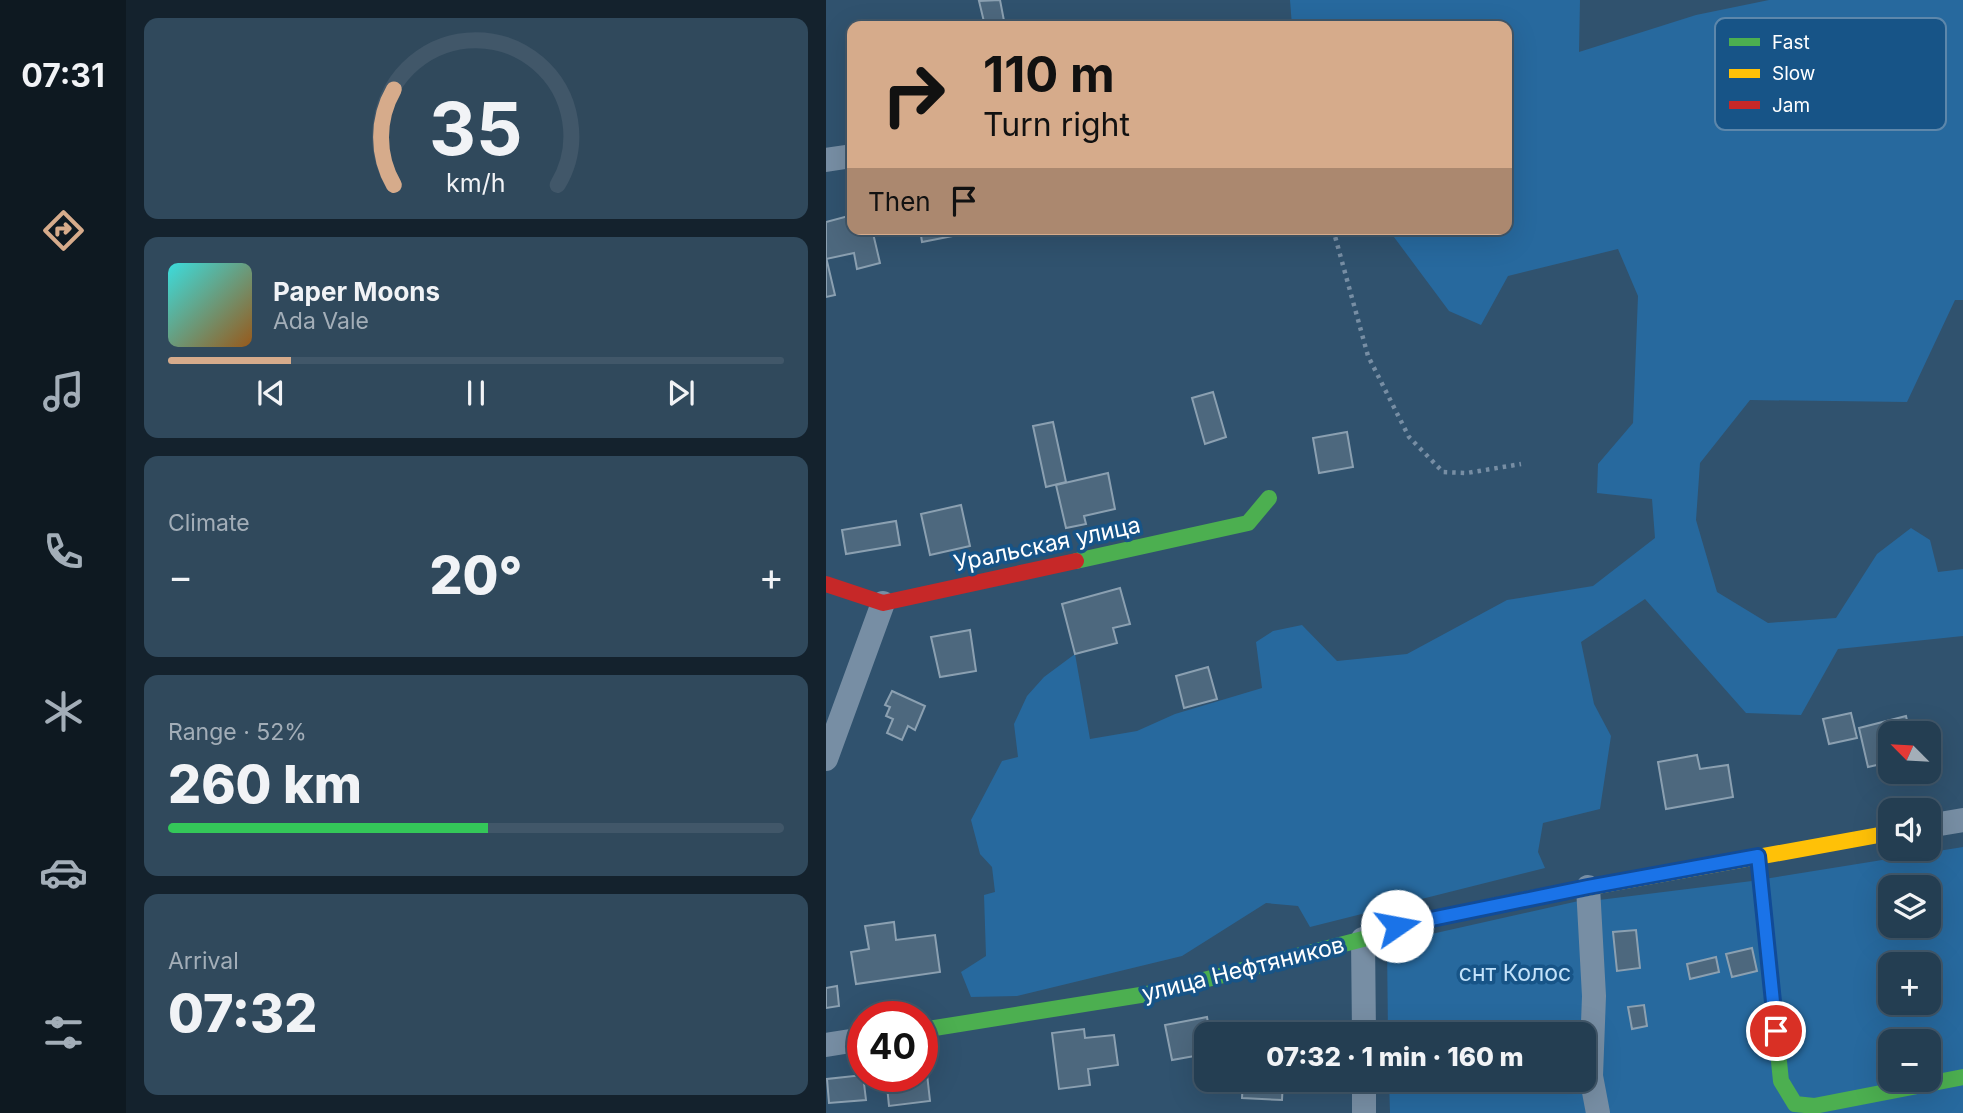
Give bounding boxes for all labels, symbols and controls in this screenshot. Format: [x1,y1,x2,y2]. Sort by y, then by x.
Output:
legend [1715,18,1946,130]
text: Fast [1772,31,1810,54]
text: 110 m [983,45,1115,104]
icon: right [868,49,959,140]
text: 07:31 [21,56,105,95]
text: Slow [1772,62,1815,85]
text: 35 [429,84,523,173]
text: Jam [1772,94,1810,117]
text: Turn right [983,105,1130,144]
text: km/h [446,167,506,197]
icon: arrive [945,182,983,220]
text: Then [868,186,931,217]
icon: directions [39,206,88,255]
text: Paper Moons [273,276,440,307]
text: Ada Vale [273,307,369,335]
icon: music [39,367,88,416]
icon: previous [252,374,290,412]
icon: pause [457,374,495,412]
icon: next [662,374,700,412]
text: Climate [168,509,250,537]
street label: Уральская улица [951,511,1143,577]
icon: phone [39,527,88,576]
text: 20° [429,544,523,607]
text: − [168,553,193,599]
text: + [759,553,784,599]
icon: climate [39,687,88,736]
text: Range · 52% [168,718,307,746]
north arrow [1878,721,1941,784]
map controls [1878,721,1941,1092]
text: 260 km [168,753,362,816]
button: sound [1878,798,1941,861]
icon: car [39,848,88,897]
button: layers [1878,875,1941,938]
position arrow [1360,889,1434,963]
street label: улица Нефтяников [1139,930,1347,1008]
text: Arrival [168,947,239,975]
button: + [1878,952,1941,1015]
park label: снт Колос [1459,959,1571,987]
text: 07:32 [168,982,317,1045]
speed limit sign: 40 [847,1001,938,1092]
pin [1746,1001,1806,1061]
icon: filters [39,1008,88,1057]
icon: arrive [1757,1012,1795,1050]
button: − [1878,1029,1941,1092]
text: 07:32 · 1 min · 160 m [1266,1041,1524,1072]

